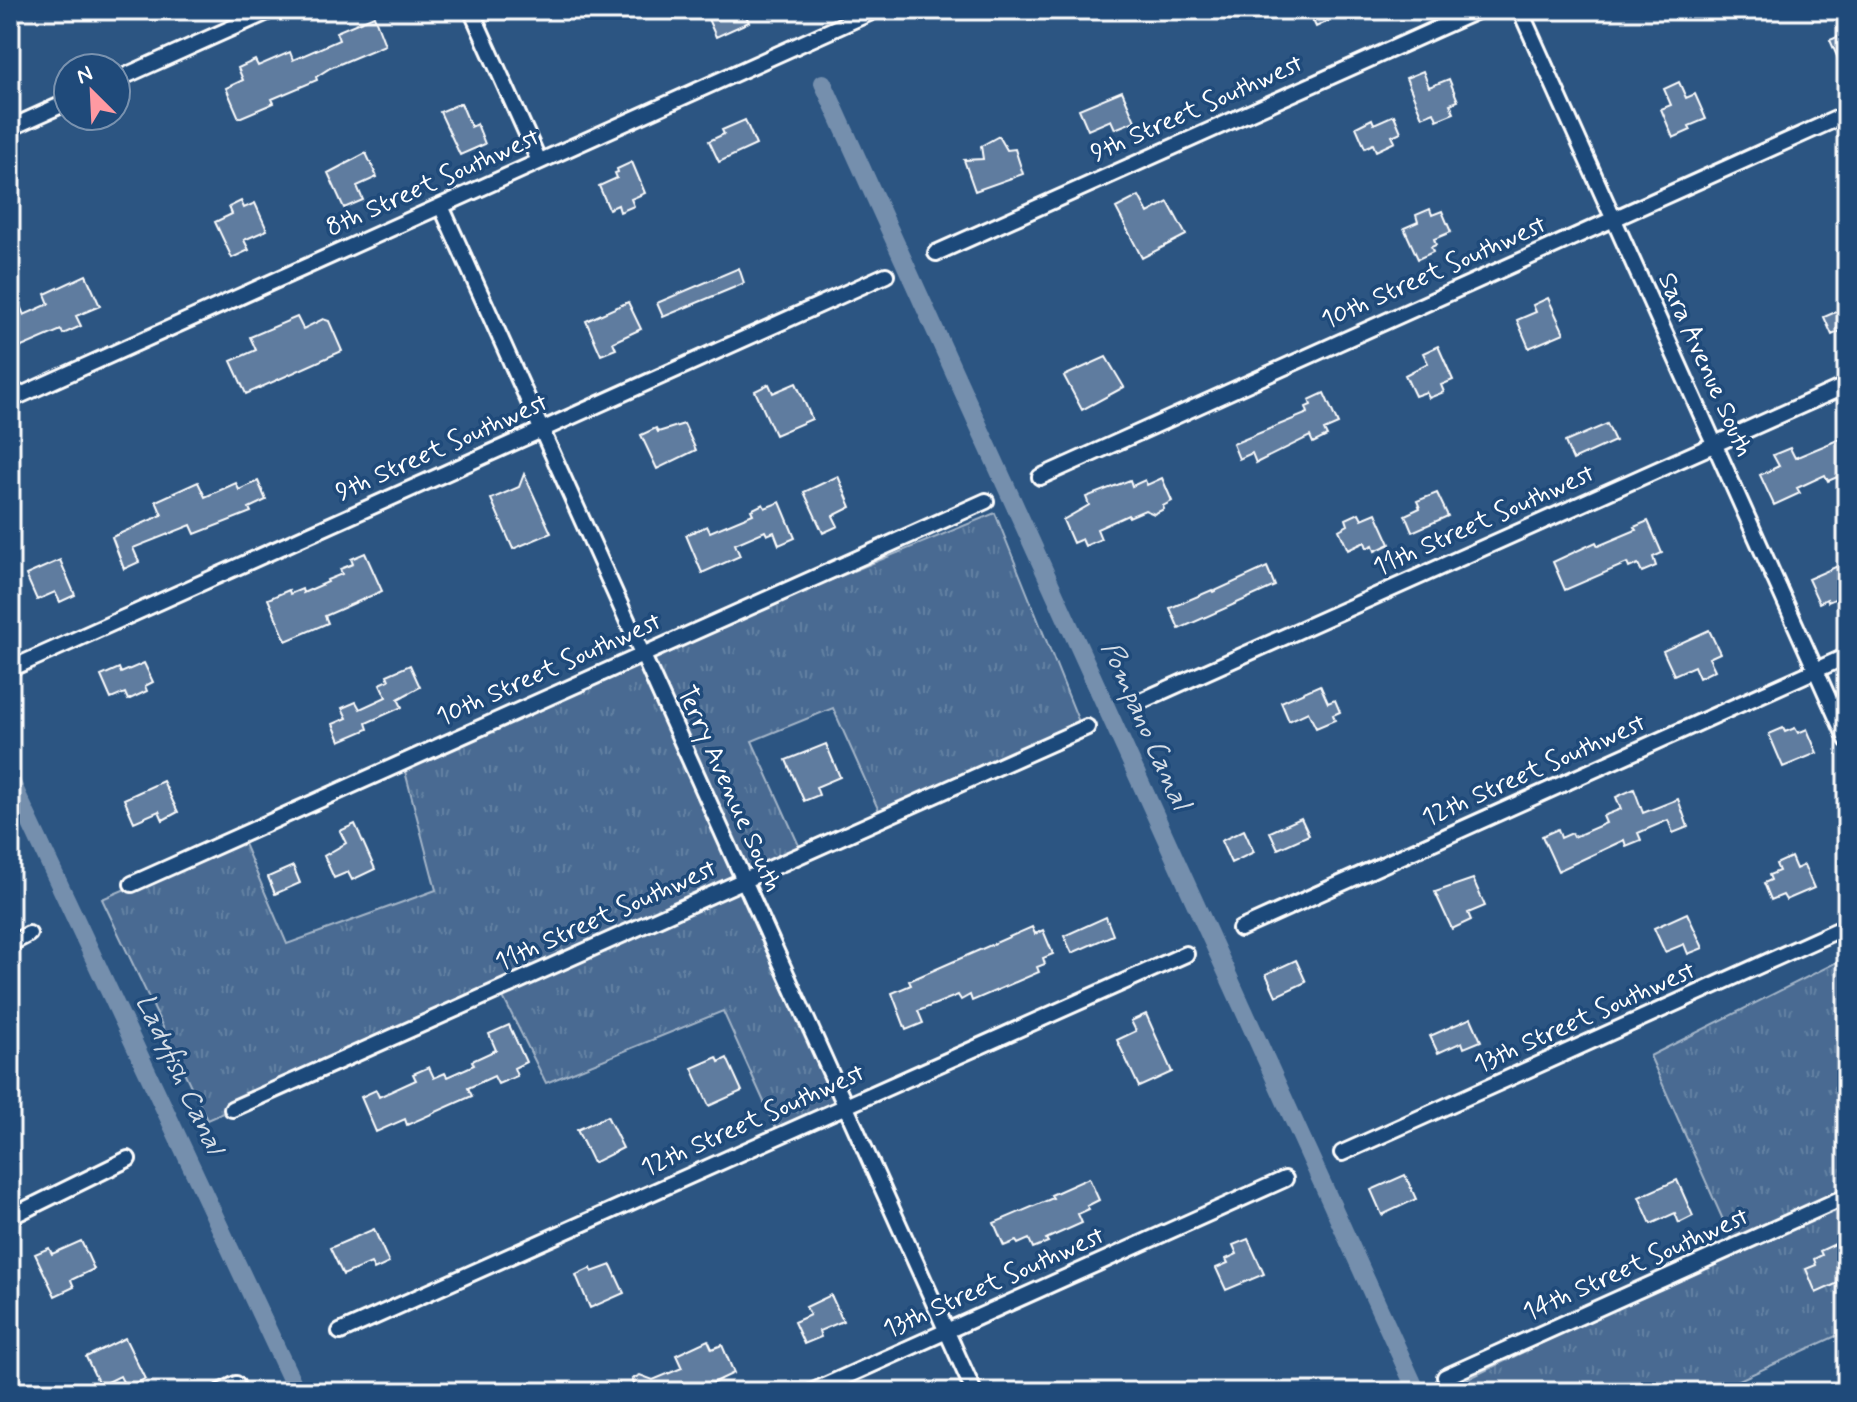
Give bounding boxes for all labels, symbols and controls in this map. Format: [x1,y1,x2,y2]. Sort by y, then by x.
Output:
street label: 9th Street Southwest [1086,47,1308,171]
north arrow [52,52,132,132]
text: N [72,60,97,91]
street label: 8th Street Southwest [321,121,545,245]
street label: 10th Street Southwest [1316,208,1552,338]
street label: Sara Avenue South [1649,268,1761,462]
street label: 9th Street Southwest [331,386,553,510]
street label: 11th Street Southwest [1368,457,1600,585]
street label: 10th Street Southwest [431,605,667,735]
water label: Pompano Canal [1091,636,1199,818]
street label: Terry Avenue South [668,681,790,897]
street label: 12th Street Southwest [1417,706,1651,836]
street label: 11th Street Southwest [490,852,722,980]
street label: 13th Street Southwest [1469,954,1701,1082]
water label: Ladyfish Canal [126,988,234,1163]
street label: 12th Street Southwest [636,1056,870,1186]
street label: 14th Street Southwest [1518,1200,1754,1330]
street label: 13th Street Southwest [878,1219,1110,1347]

